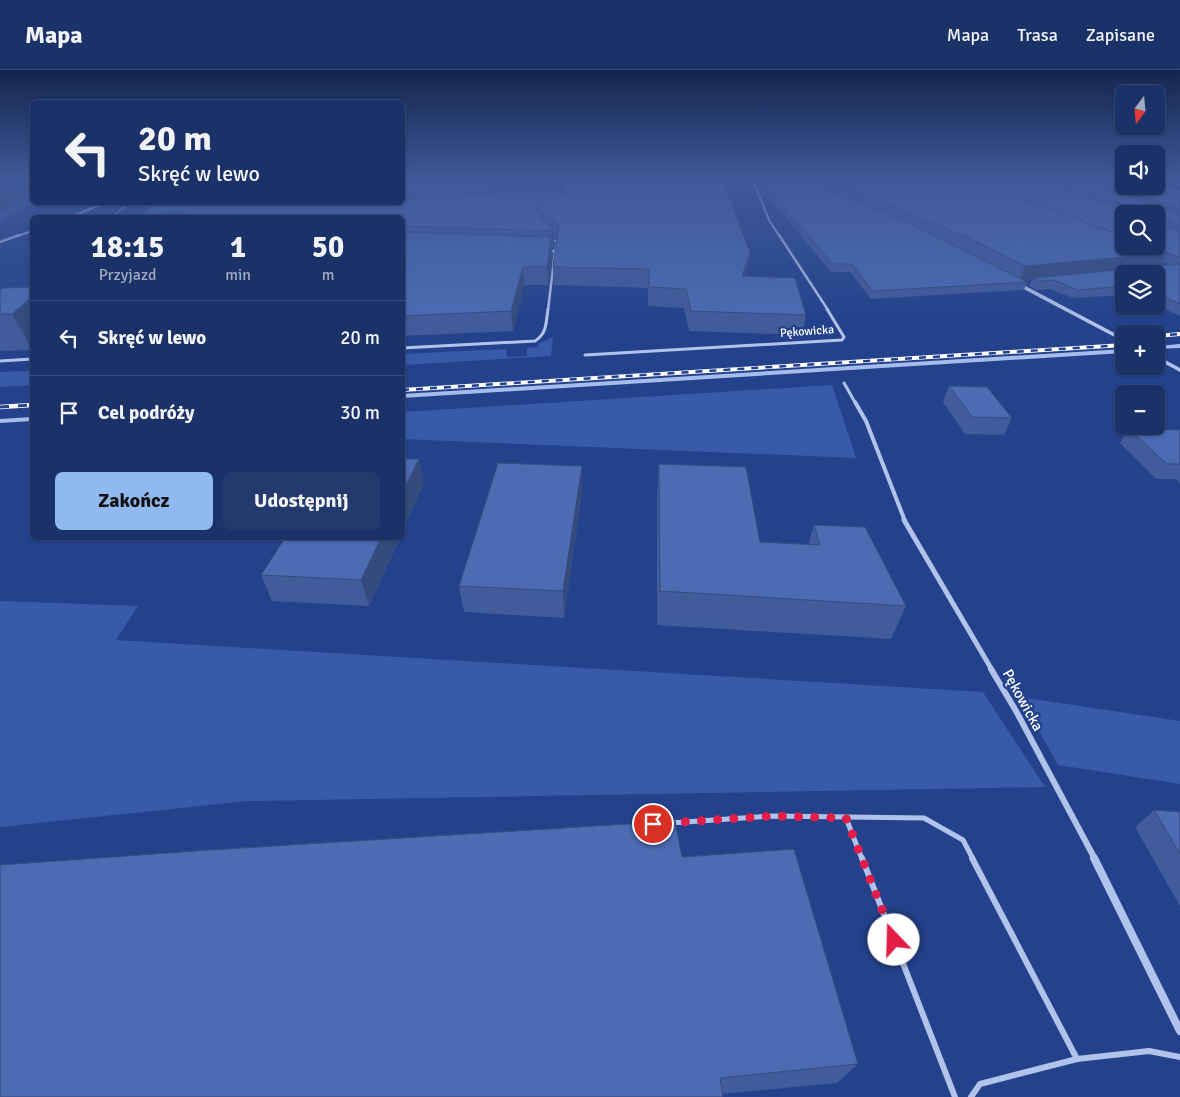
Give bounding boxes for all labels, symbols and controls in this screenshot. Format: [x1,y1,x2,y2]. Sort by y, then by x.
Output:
text: Mapa [25,20,83,50]
text: Mapa [947,24,989,46]
text: Trasa [1017,24,1058,46]
text: Zapisane [1086,24,1155,46]
north arrow [1115,85,1165,135]
map controls [1115,85,1165,435]
text: 20 m [138,117,212,160]
icon: left [55,120,120,185]
button: sound [1115,145,1165,195]
text: Skręć w lewo [138,160,260,187]
button: search [1115,205,1165,255]
text: 18:15 [91,229,164,266]
text: 1 [230,229,246,266]
text: 50 [312,229,344,266]
text: Przyjazd [99,265,156,285]
text: min [225,265,251,285]
text: m [322,265,334,285]
button: layers [1115,265,1165,315]
street label: Pękowicka [779,322,835,341]
icon: left [55,324,83,352]
button: + [1115,325,1165,375]
text: Skręć w lewo [98,326,206,350]
text: 20 m [340,326,380,350]
button: − [1115,385,1165,435]
icon: arrive [55,399,83,427]
text: Cel podróży [98,401,194,425]
text: 30 m [340,401,380,425]
button: Zakończ [55,472,213,530]
button: Udostępnij [223,472,380,530]
street label: Pękowicka [999,666,1047,734]
pin [632,803,674,845]
icon: arrive [639,810,667,838]
position arrow [867,913,919,965]

